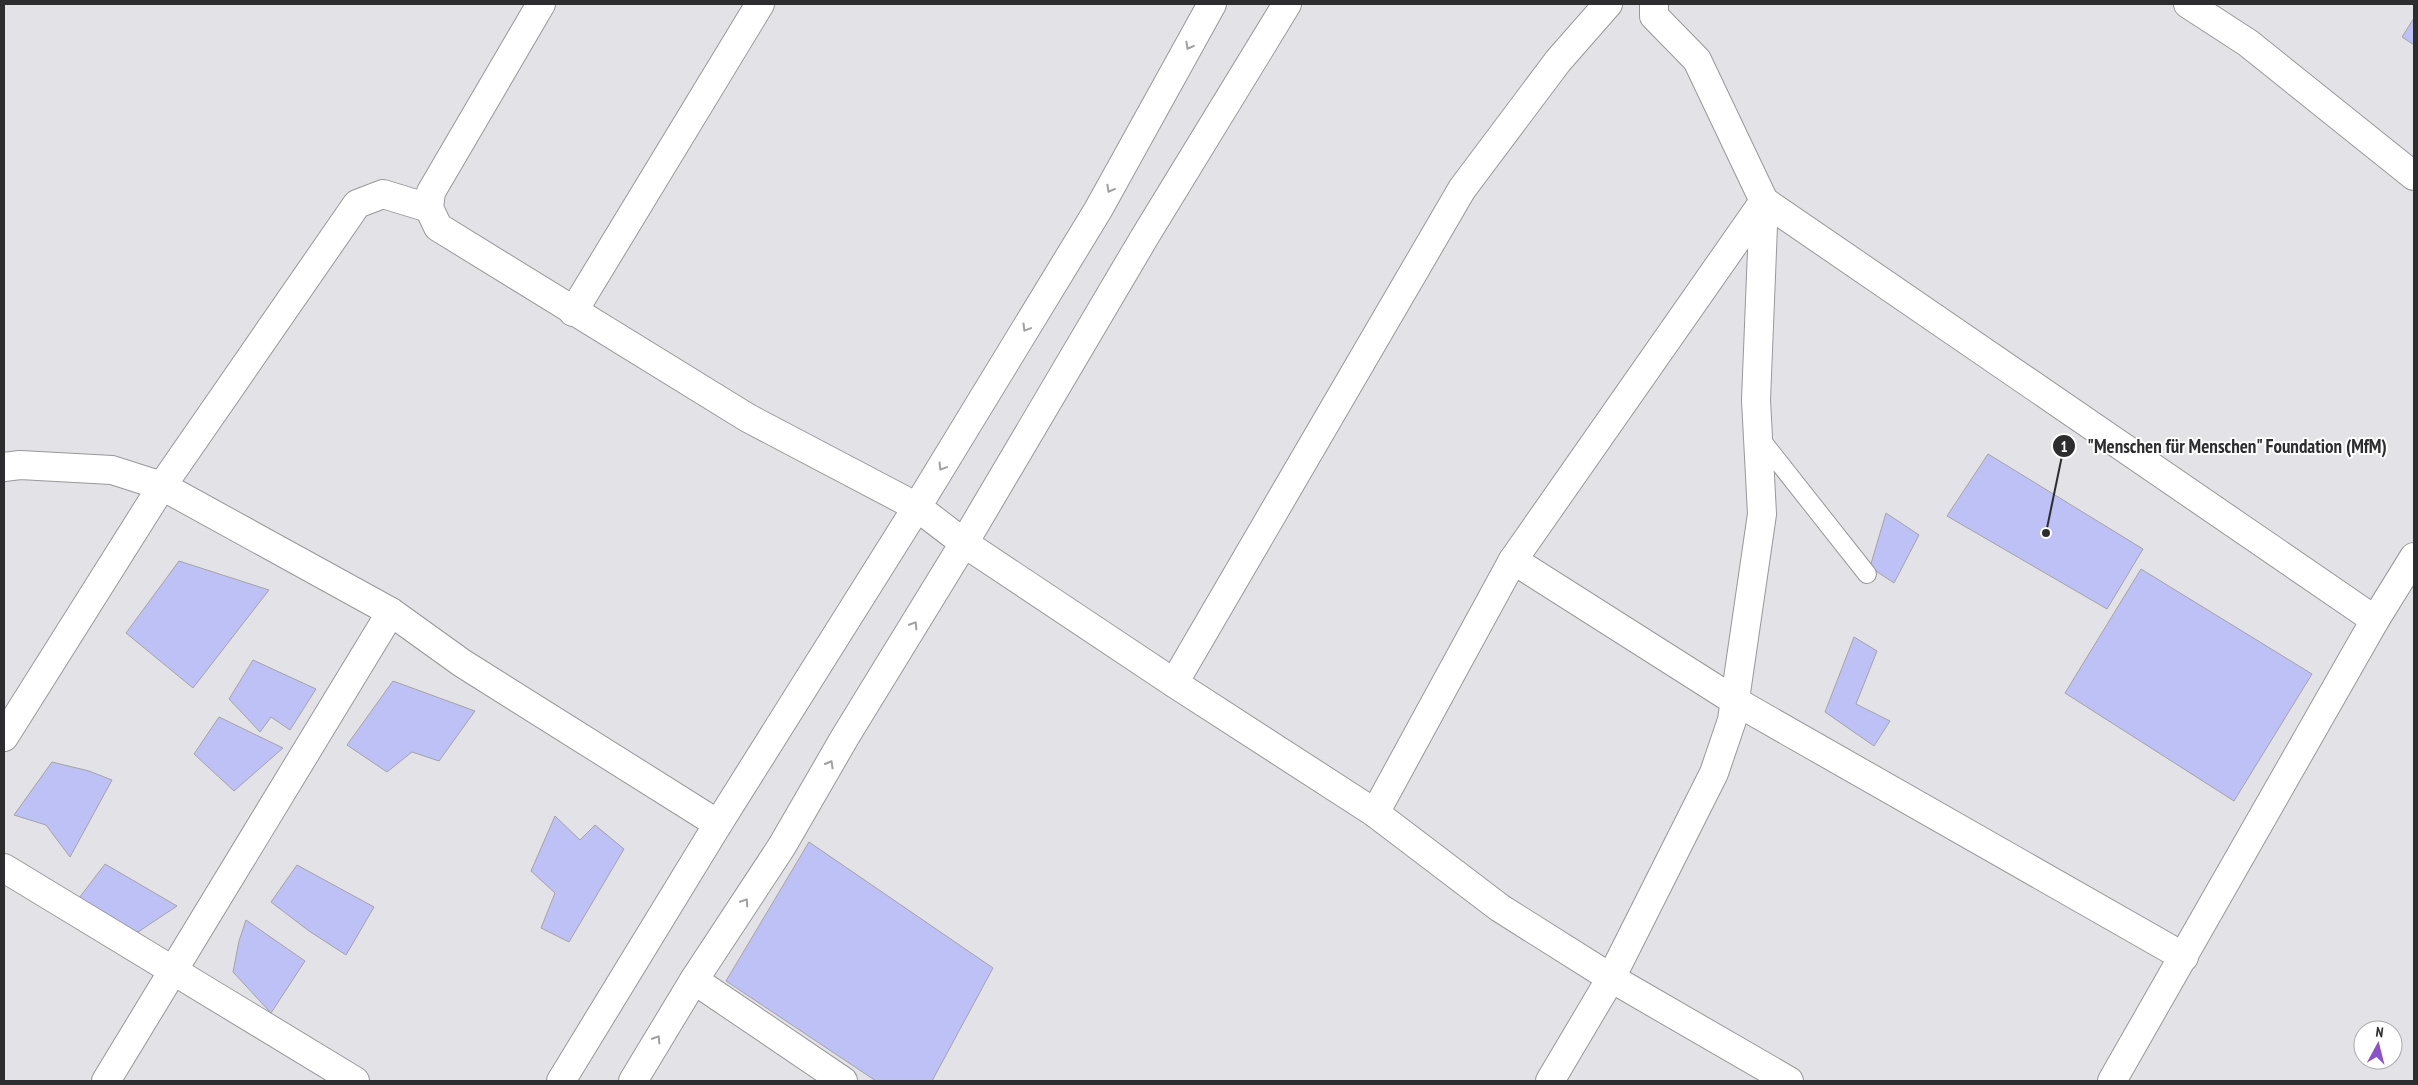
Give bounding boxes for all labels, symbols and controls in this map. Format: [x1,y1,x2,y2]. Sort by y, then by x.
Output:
one-way arrow [1185,41,1195,50]
one-way arrow [1106,183,1116,192]
one-way arrow [1023,322,1033,331]
callout: "Menschen für Menschen" Foundation (MfM) [2051,429,2397,463]
text: "Menschen für Menschen" Foundation (MfM) [2087,434,2387,458]
text: 1 [2060,437,2068,456]
one-way arrow [938,461,948,470]
one-way arrow [908,621,918,630]
one-way arrow [823,760,833,769]
one-way arrow [739,899,748,908]
north arrow [2353,1020,2403,1070]
text: N [2375,1023,2384,1041]
one-way arrow [651,1036,661,1045]

